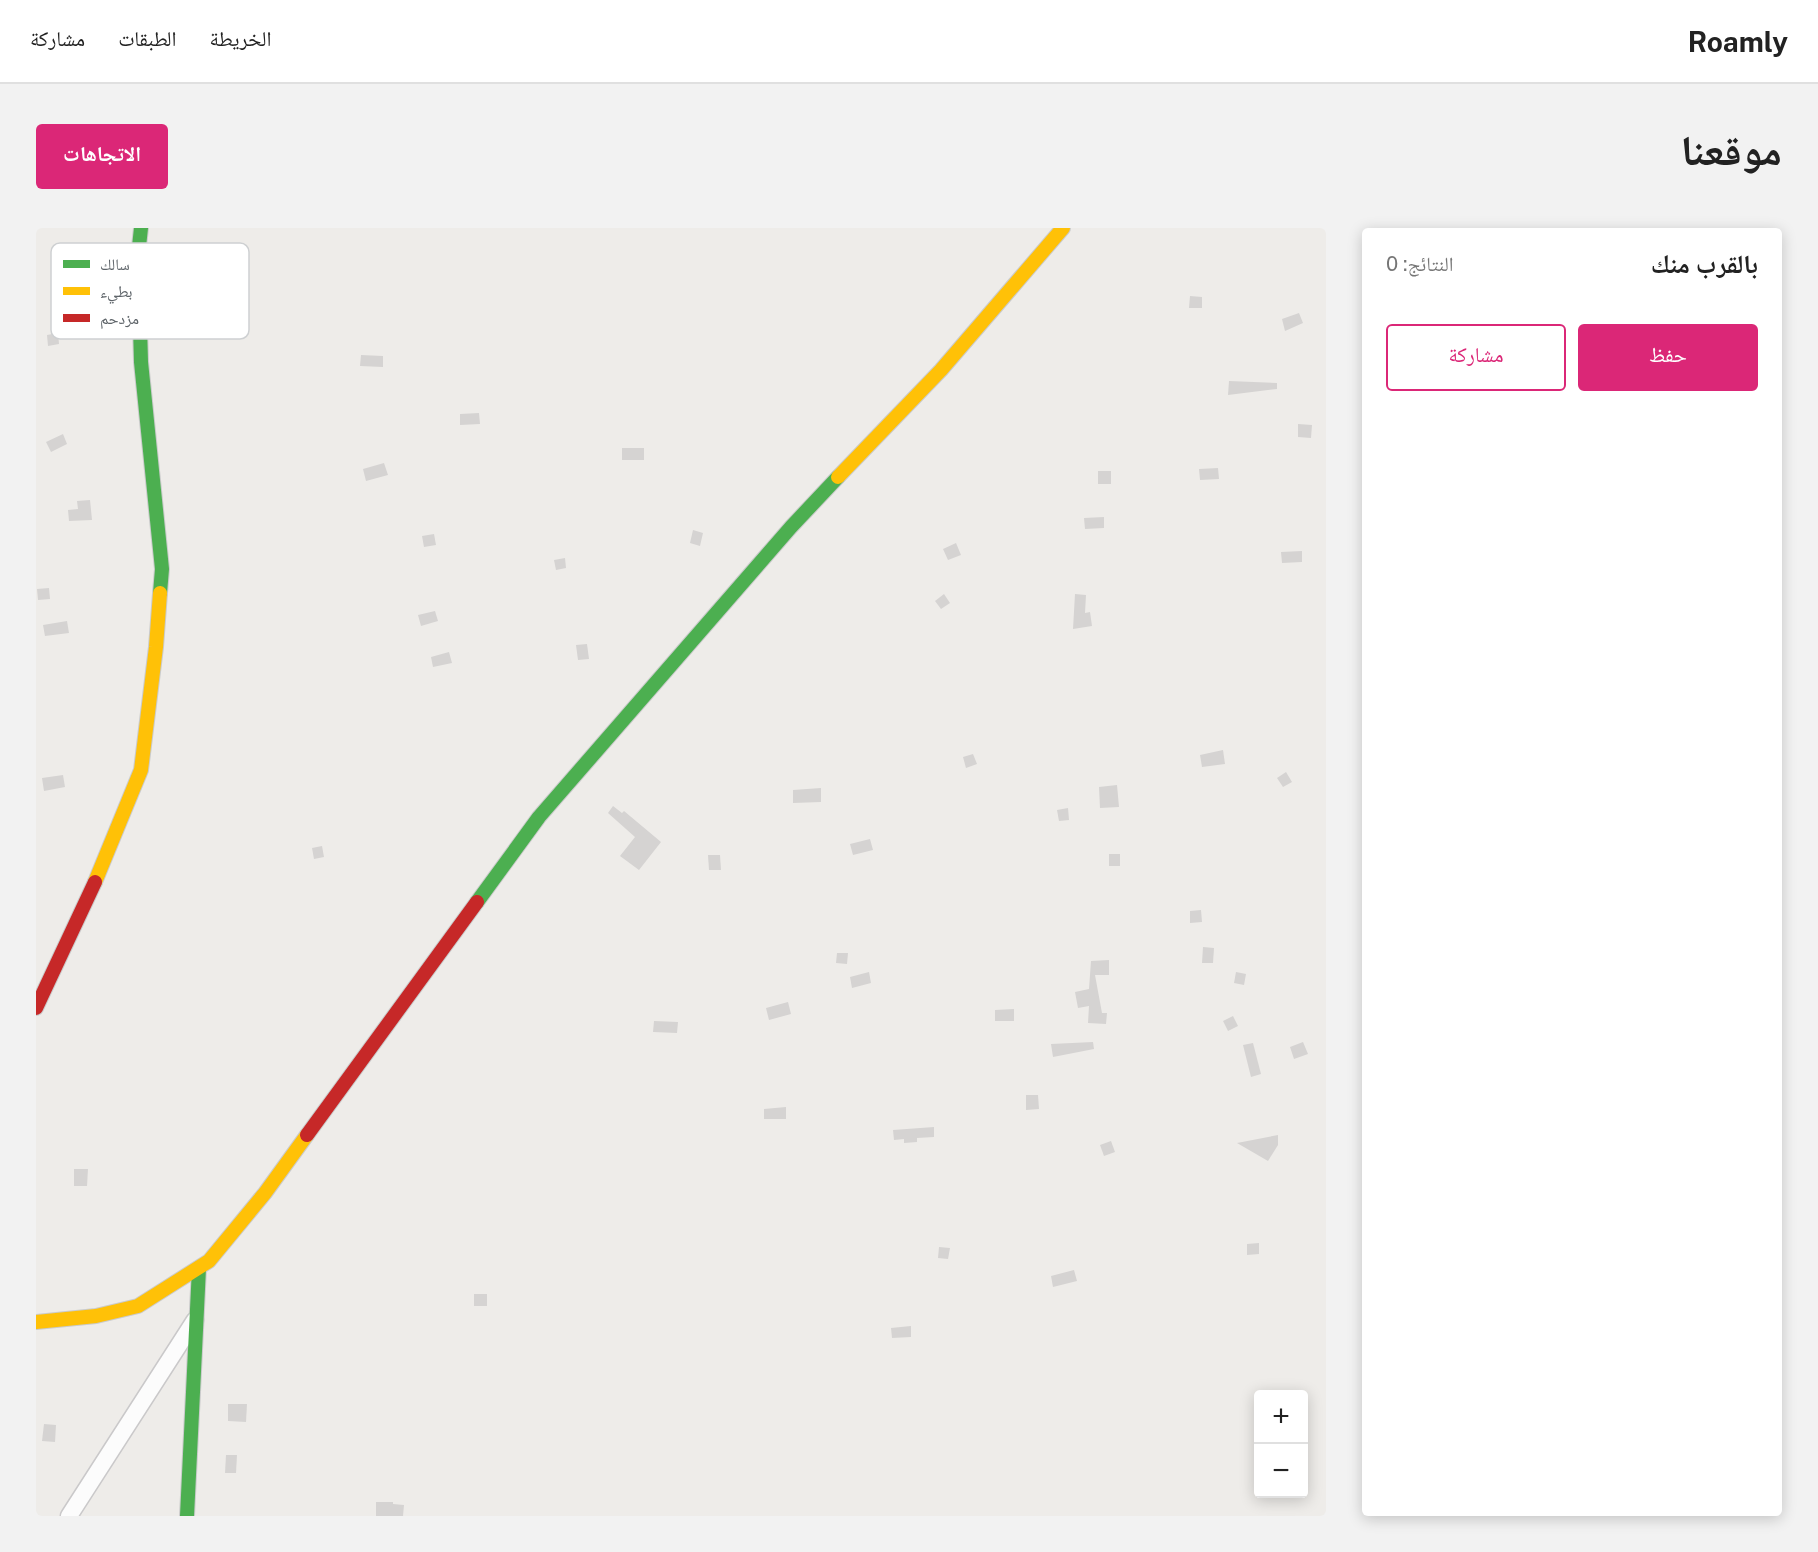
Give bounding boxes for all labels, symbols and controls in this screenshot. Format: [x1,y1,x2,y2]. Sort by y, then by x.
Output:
text: Roamly [1688,25,1788,58]
text: مشاركة [30,26,85,51]
text: الطبقات [118,26,177,51]
text: الخريطة [210,26,271,51]
button: الاتجاهات [36,124,168,189]
text: موقعنا [1681,125,1782,174]
legend [51,243,249,339]
text: بالقرب منك [1651,248,1758,279]
text: النتائج: 0 [1386,252,1453,276]
text: سالك [100,255,130,274]
text: بطيء [100,282,132,304]
text: مزدحم [100,309,139,329]
button: مشاركة [1386,324,1566,391]
button: حفظ [1578,324,1758,391]
map controls [1254,1390,1308,1498]
button: + [1254,1390,1308,1444]
button: − [1254,1444,1308,1498]

